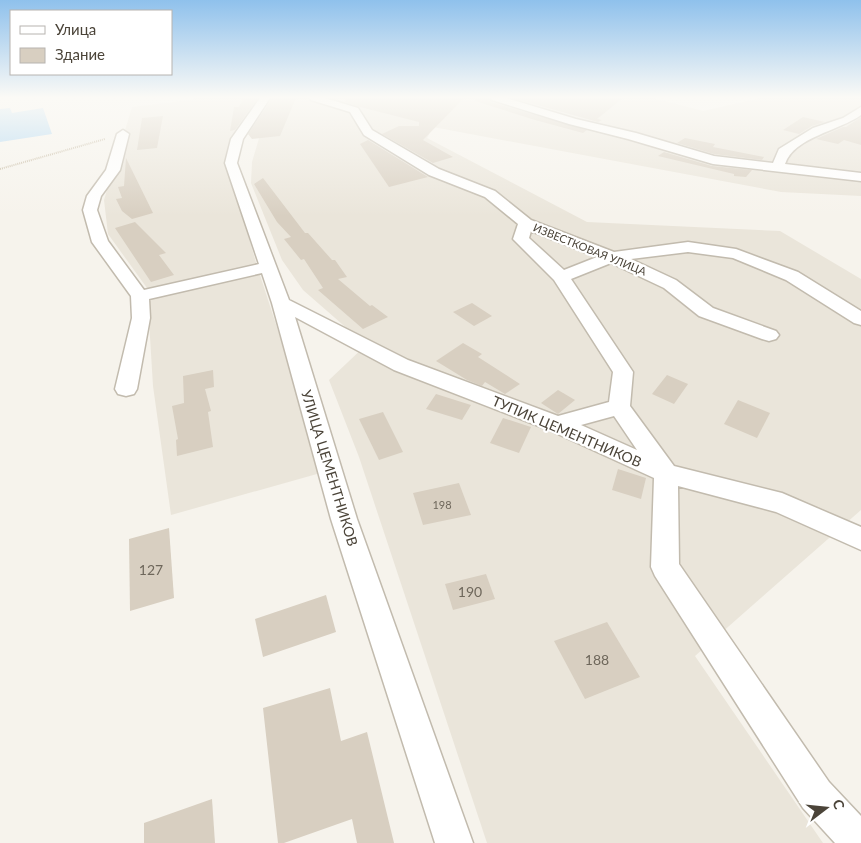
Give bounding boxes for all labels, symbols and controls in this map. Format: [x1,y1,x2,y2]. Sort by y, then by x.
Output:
legend [10,10,172,75]
text: Улица [55,20,96,38]
text: Здание [55,45,105,63]
street label: ИЗВЕСТКОВАЯ УЛИЦА [532,220,649,278]
street label: УЛИЦА ЦЕМЕНТНИКОВ [298,388,362,548]
street label: ТУПИК ЦЕМЕНТНИКОВ [490,392,644,470]
house number: 198 [432,498,452,511]
house number: 127 [139,561,163,578]
house number: 190 [458,583,482,600]
house number: 188 [585,651,609,668]
north arrow [801,783,851,833]
text: С [830,797,849,812]

